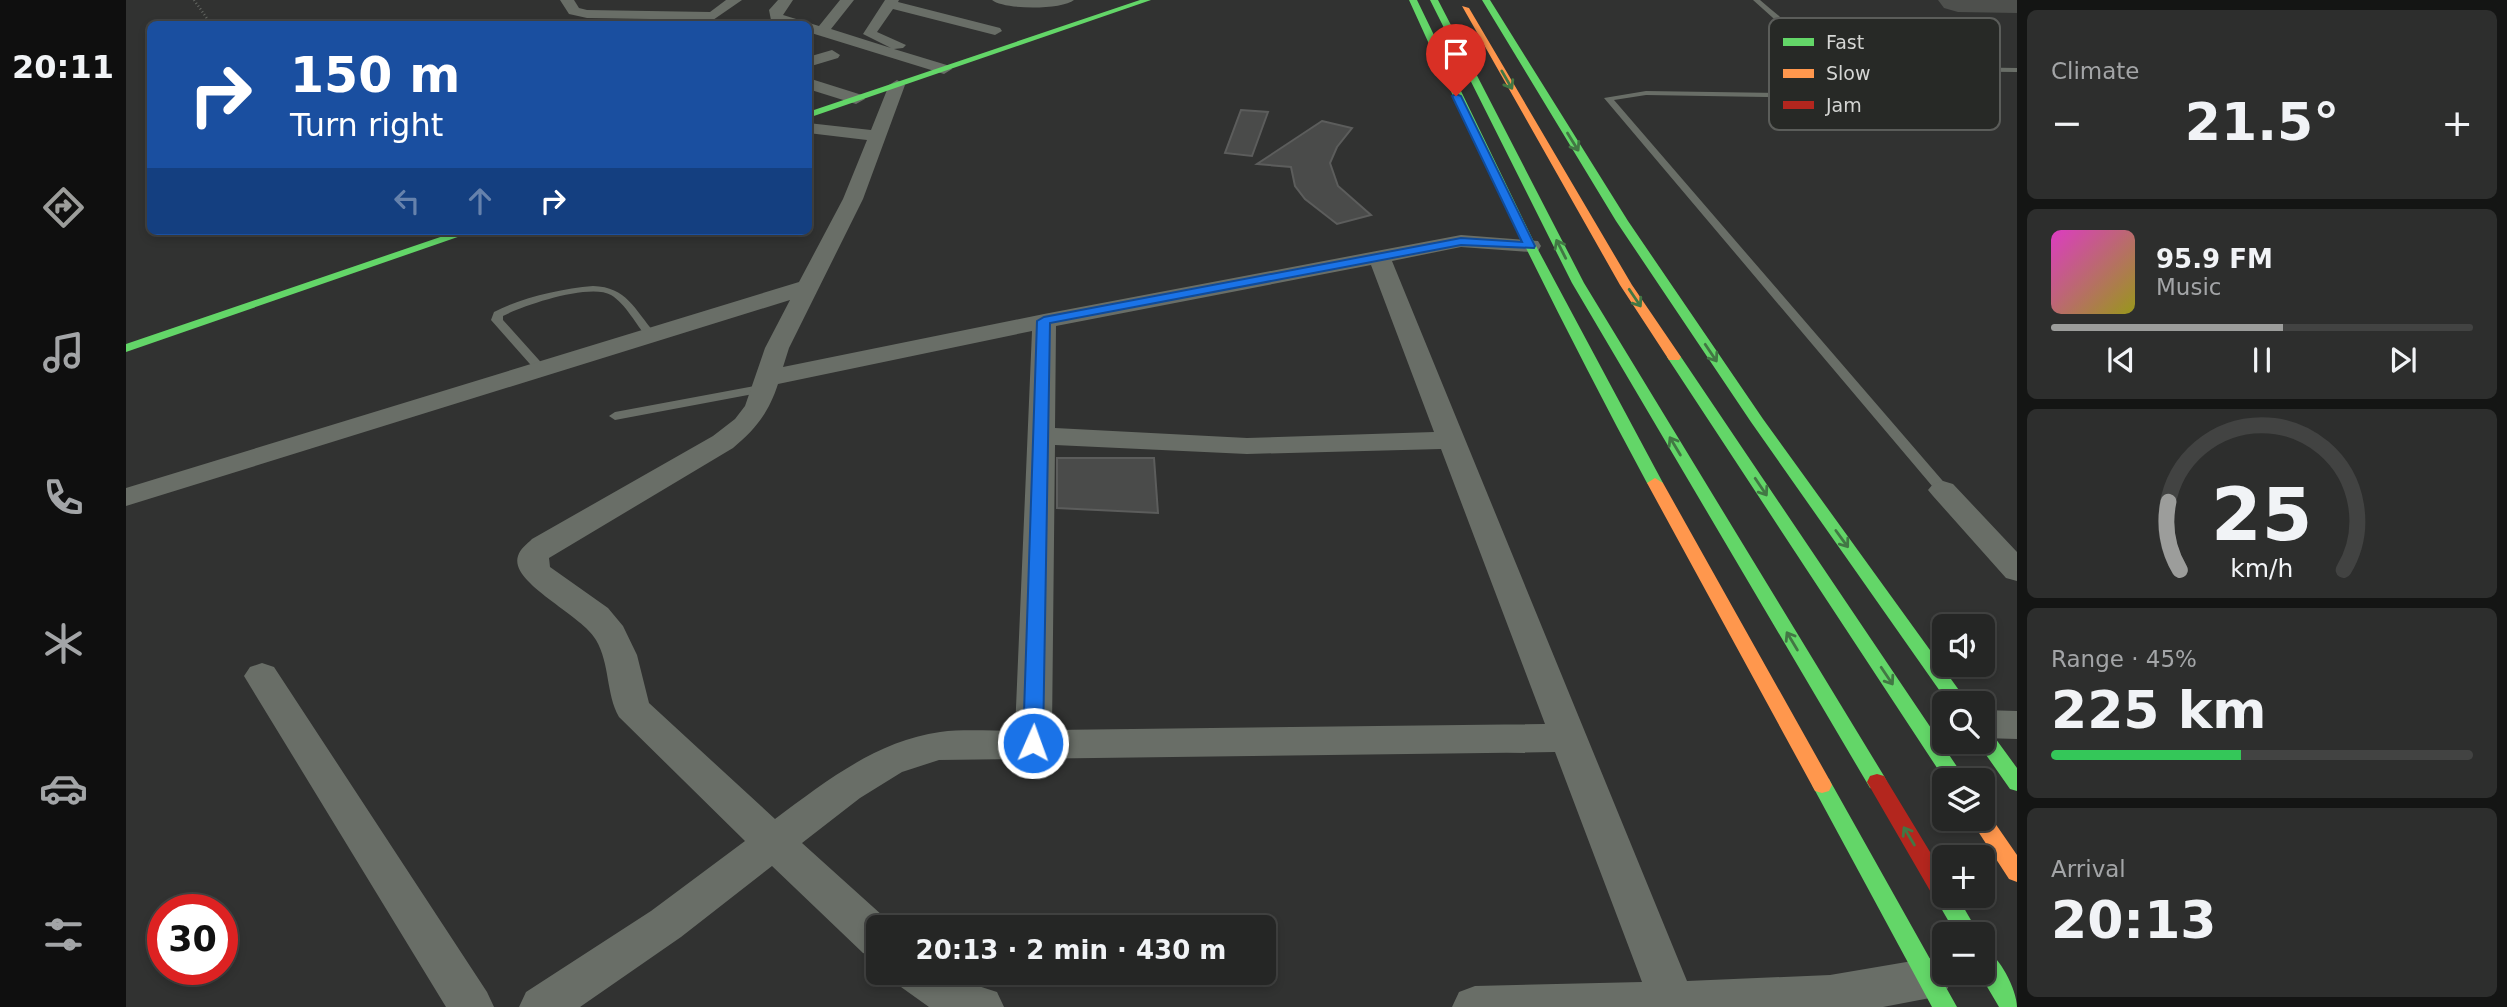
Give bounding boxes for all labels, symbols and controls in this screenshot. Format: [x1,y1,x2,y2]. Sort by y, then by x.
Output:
legend [1769,18,2000,130]
pin [1426,24,1486,96]
text: Fast [1826,31,1864,53]
icon: arrive [1437,35,1475,73]
text: 150 m [290,47,460,104]
text: 20:11 [12,48,114,86]
icon: right [175,49,266,140]
text: Climate [2051,58,2140,84]
text: Slow [1826,62,1871,84]
one-way arrow [1500,70,1514,90]
text: 21.5° [2185,92,2339,152]
text: Jam [1825,94,1862,116]
text: − [2051,101,2083,145]
text: + [2441,101,2473,145]
text: Turn right [290,106,443,144]
one-way arrow [1567,131,1581,151]
icon: left [388,182,426,220]
icon: ahead [461,182,499,220]
icon: right [534,182,572,220]
icon: directions [39,183,88,232]
one-way arrow [1553,239,1567,260]
text: 95.9 FM [2156,244,2273,274]
text: Music [2156,274,2221,300]
one-way arrow [1628,287,1642,307]
icon: music [39,328,88,377]
icon: previous [2102,341,2140,379]
icon: pause [2243,341,2281,379]
icon: next [2384,341,2422,379]
one-way arrow [1704,342,1718,362]
one-way arrow [1668,436,1682,456]
text: 25 [2211,472,2313,557]
icon: phone [39,473,88,522]
one-way arrow [1753,477,1768,496]
one-way arrow [1835,529,1849,548]
text: km/h [2230,553,2294,582]
map controls [1932,614,1995,985]
button: sound [1932,614,1995,677]
icon: climate [39,619,88,668]
one-way arrow [1785,631,1799,651]
text: Range · 45% [2051,646,2197,672]
one-way arrow [1880,666,1894,686]
text: 225 km [2051,680,2266,740]
button: search [1932,691,1995,754]
position arrow [996,706,1070,780]
icon: car [39,764,88,813]
button: layers [1932,768,1995,831]
one-way arrow [1902,826,1916,846]
button: + [1932,845,1995,908]
text: Arrival [2051,856,2126,882]
text: 20:13 [2051,890,2217,950]
speed limit sign: 30 [147,894,238,985]
icon: filters [39,910,88,959]
button: − [1932,922,1995,985]
text: 20:13 · 2 min · 430 m [916,935,1226,965]

